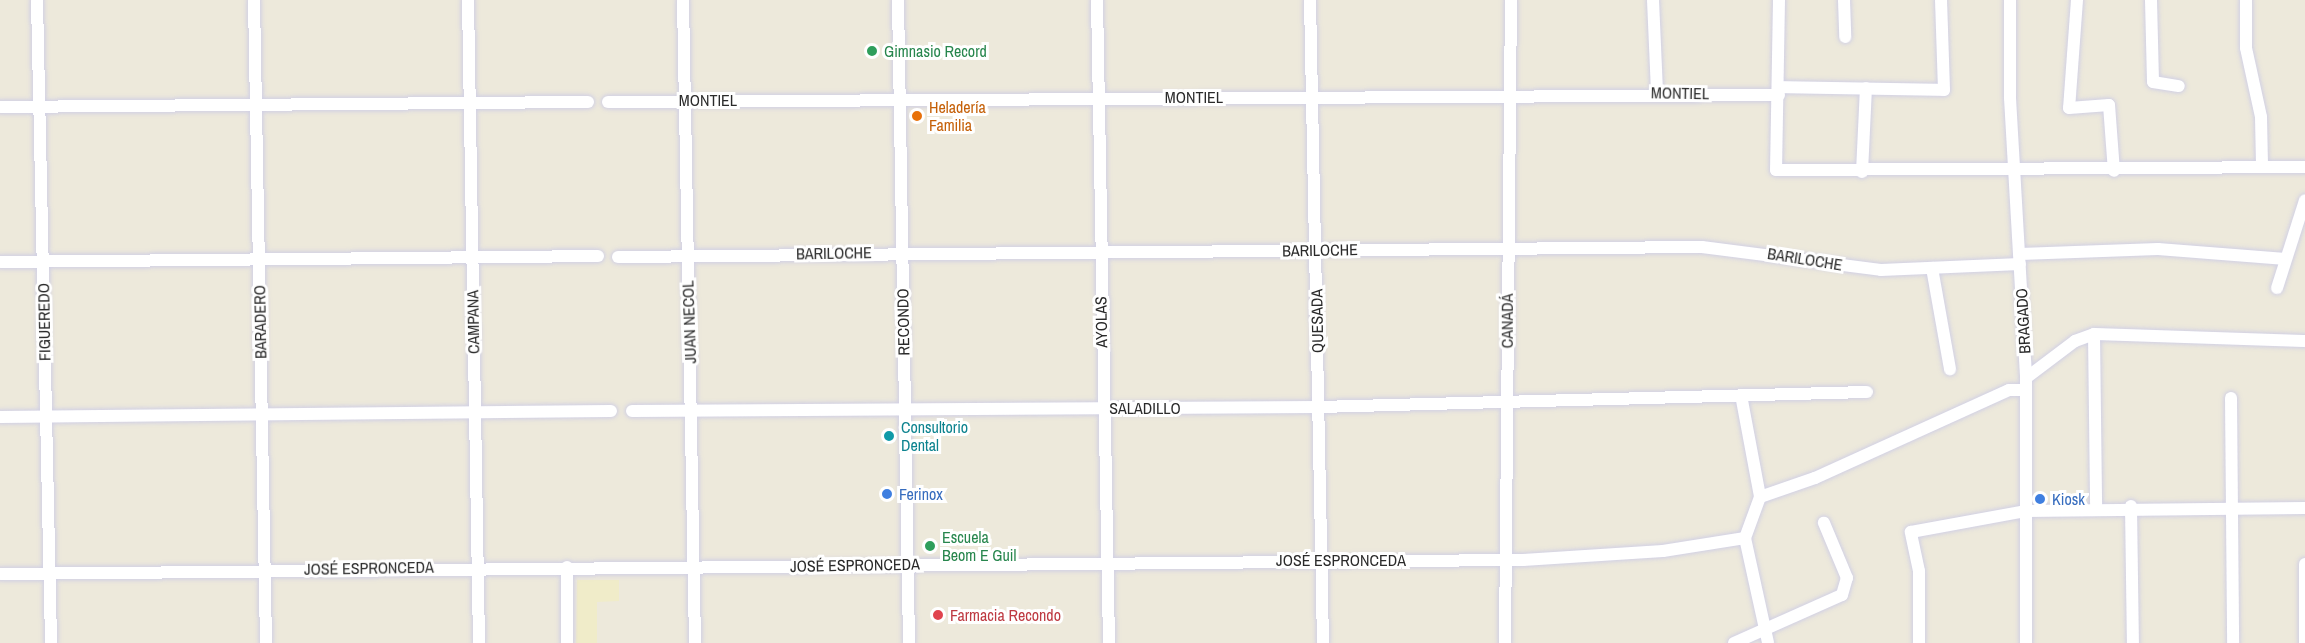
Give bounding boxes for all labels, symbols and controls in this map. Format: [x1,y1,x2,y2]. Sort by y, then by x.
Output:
place label: Gimnasio Record [884,41,987,61]
marker: Gimnasio Record [865,44,879,58]
street label: MONTIEL [1651,83,1709,103]
street label: MONTIEL [1165,87,1223,107]
street label: MONTIEL [679,90,737,110]
place label: Heladería Familia [929,97,986,135]
marker: Heladería Familia [910,109,924,123]
street label: BARILOCHE [1282,240,1358,260]
street label: BARILOCHE [796,243,872,263]
street label: BARILOCHE [1766,244,1844,274]
street label: JUAN NECOL [678,280,700,364]
street label: FIGUEREDO [34,283,54,361]
street label: BARADERO [250,285,270,359]
street label: RECONDO [893,288,913,356]
street label: BRAGADO [2012,288,2034,354]
street label: QUESADA [1307,289,1327,353]
street label: CAMPANA [463,290,483,354]
street label: CANADÁ [1497,294,1517,348]
street label: AYOLAS [1091,296,1111,348]
street label: SALADILLO [1109,398,1181,418]
place label: Consultorio Dental [901,417,968,455]
marker: Consultorio Dental [882,429,896,443]
place label: Ferinox [899,484,943,504]
marker: Ferinox [880,487,894,501]
place label: Kiosk [2052,489,2085,509]
marker: Kiosk [2033,492,2047,506]
place label: Escuela Beom E Guil [942,527,1016,565]
marker: Escuela Beom E Guil [923,539,937,553]
street label: JOSÉ ESPRONCEDA [1276,550,1406,570]
street label: JOSÉ ESPRONCEDA [790,554,920,576]
street label: JOSÉ ESPRONCEDA [304,557,434,579]
place label: Farmacia Recondo [950,605,1061,625]
marker: Farmacia Recondo [931,608,945,622]

